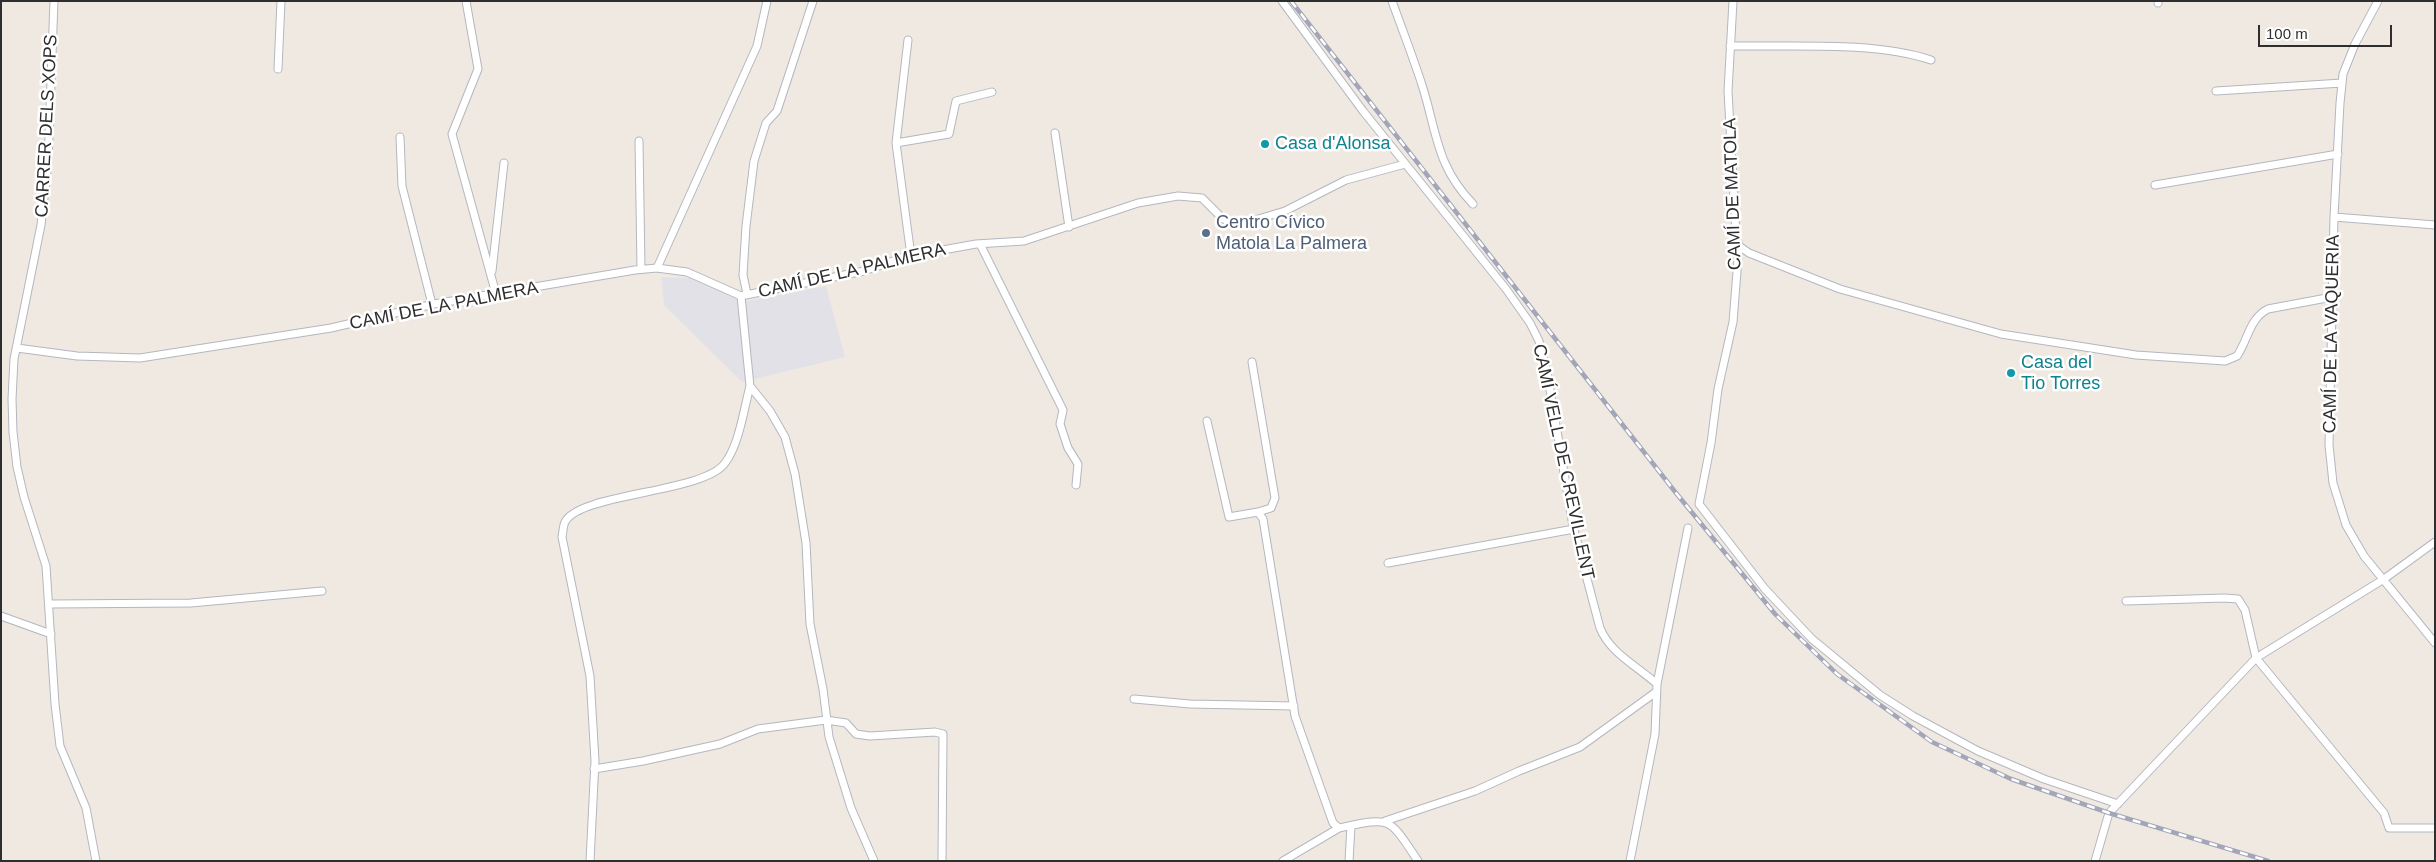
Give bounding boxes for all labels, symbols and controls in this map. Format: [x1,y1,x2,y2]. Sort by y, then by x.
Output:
scale bar [2261,15,2395,47]
text: 100 m [2266,25,2308,42]
street label: CARRER DELS XOPS [31,34,63,218]
street label: CAMÍ DE MATOLA [1720,117,1746,271]
place label: Casa d'Alonsa [1275,133,1391,155]
marker: Casa d'Alonsa [1259,138,1271,150]
place label: Centro Cívico Matola La Palmera [1216,212,1367,254]
marker: Centro Cívico Matola La Palmera [1200,227,1212,239]
street label: CAMÍ DE LA VAQUERIA [2319,234,2345,434]
street label: CAMÍ DE LA PALMERA [756,239,948,303]
street label: CAMÍ DE LA PALMERA [348,277,540,335]
street label: CAMÍ VELL DE CREVILLENT [1527,342,1599,582]
place label: Casa del Tio Torres [2021,352,2100,394]
marker: Casa del Tio Torres [2005,367,2017,379]

